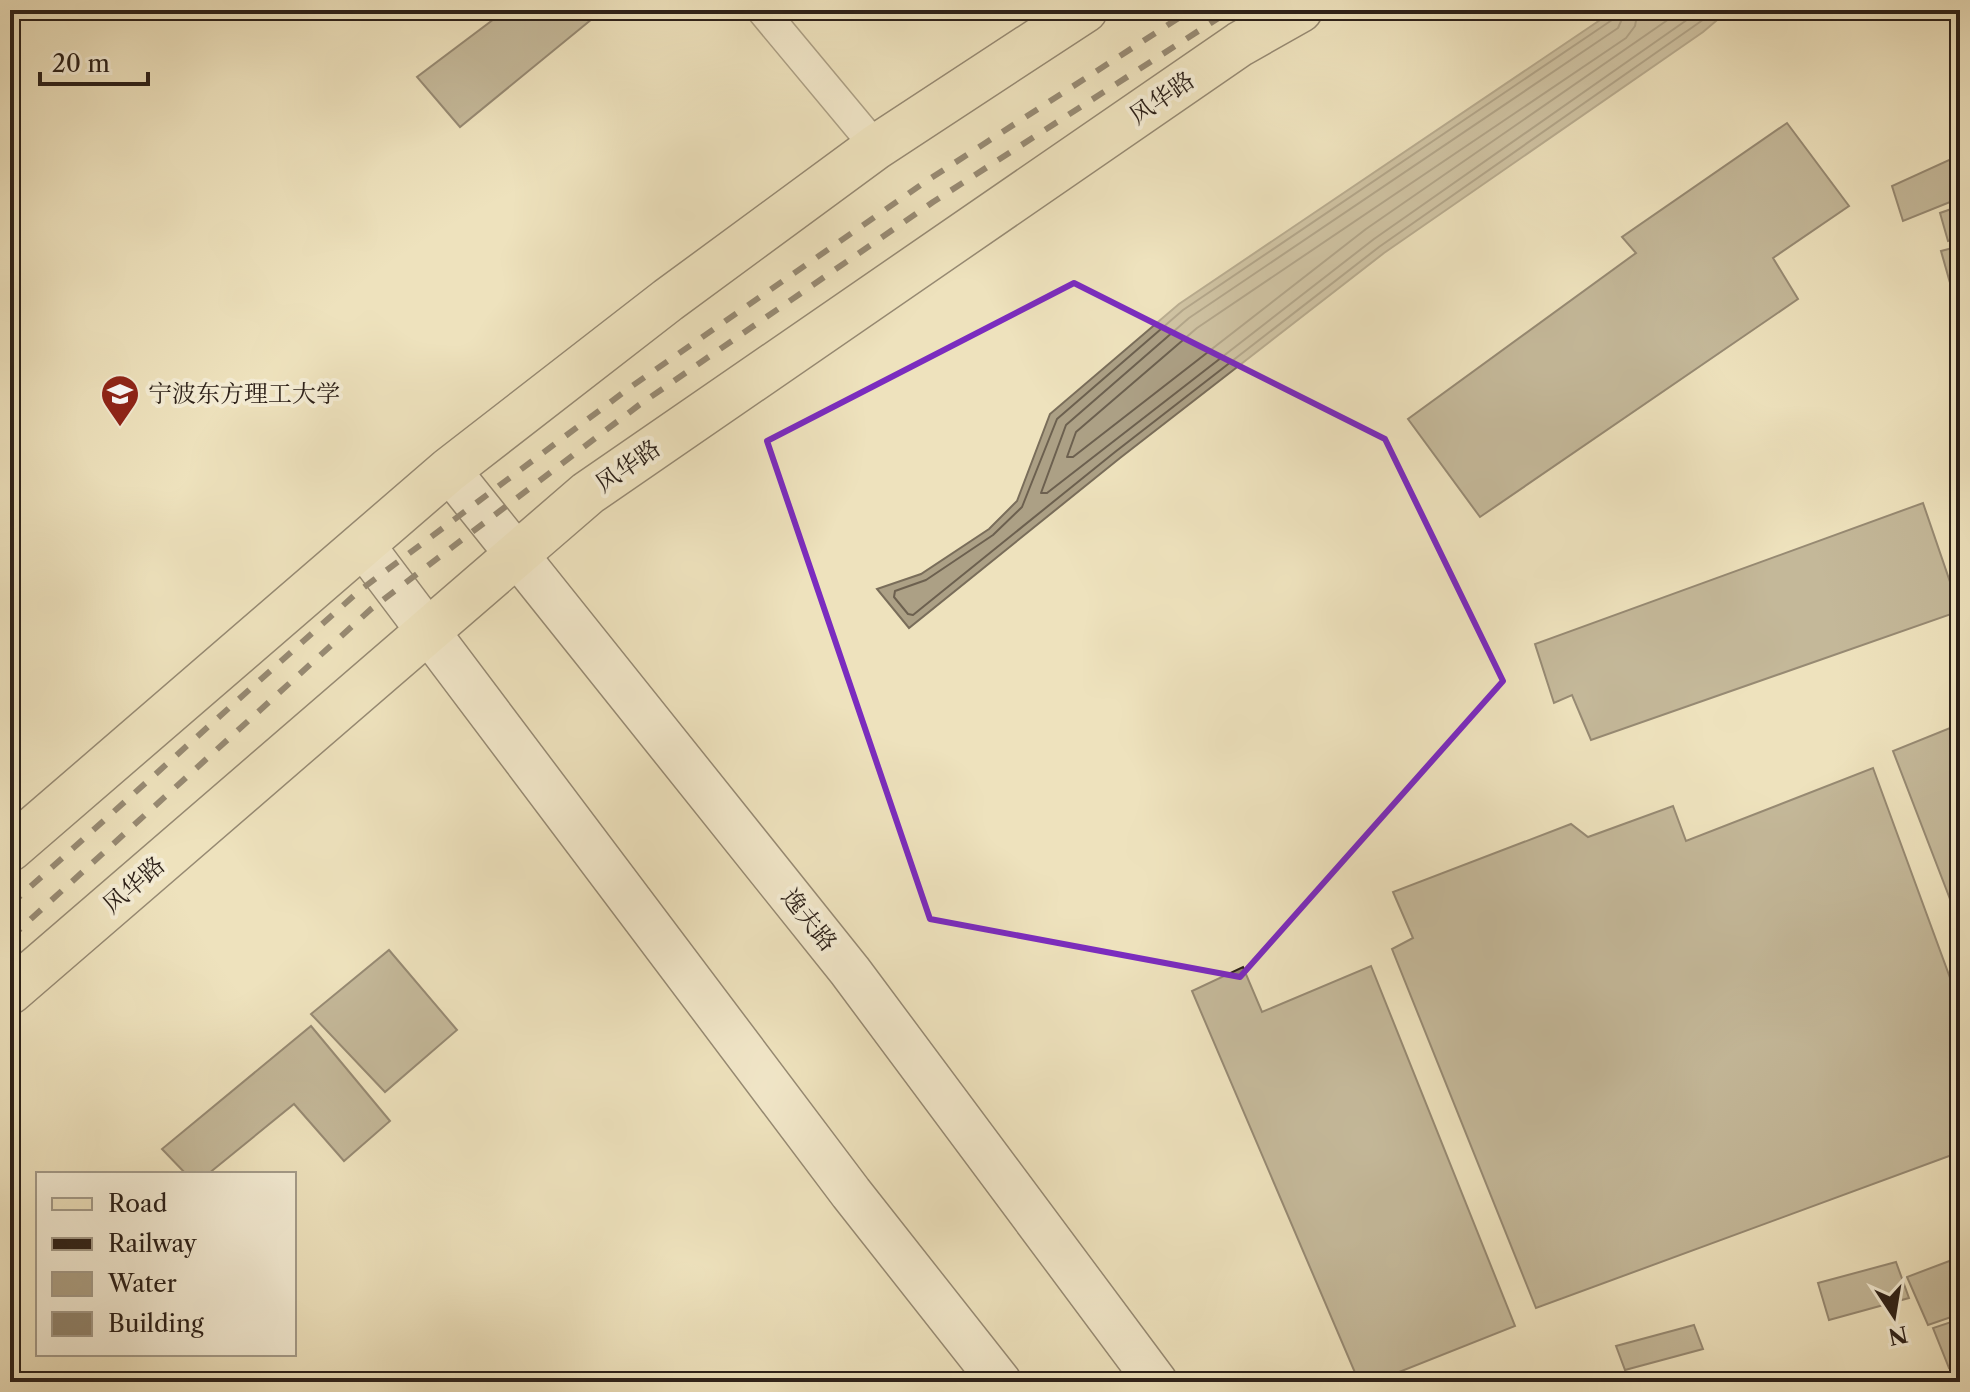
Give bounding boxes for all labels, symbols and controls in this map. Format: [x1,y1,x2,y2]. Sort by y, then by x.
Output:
scale bar [40,36,148,86]
text: 20 m [52,49,110,78]
street label: 风华路 [1124,65,1200,130]
school or university icon: 宁波东方理工大学 [99,373,141,428]
place label: 宁波东方理工大学 [148,379,340,408]
street label: 风华路 [590,433,666,498]
street label: 风华路 [97,850,170,919]
street label: 逸夫路 [775,883,843,957]
legend [36,1172,296,1356]
text: Road [108,1189,168,1218]
text: Railway [108,1229,198,1258]
text: Water [107,1269,177,1298]
north arrow [1854,1276,1934,1356]
text: Building [108,1309,204,1338]
text: N [1886,1320,1910,1350]

